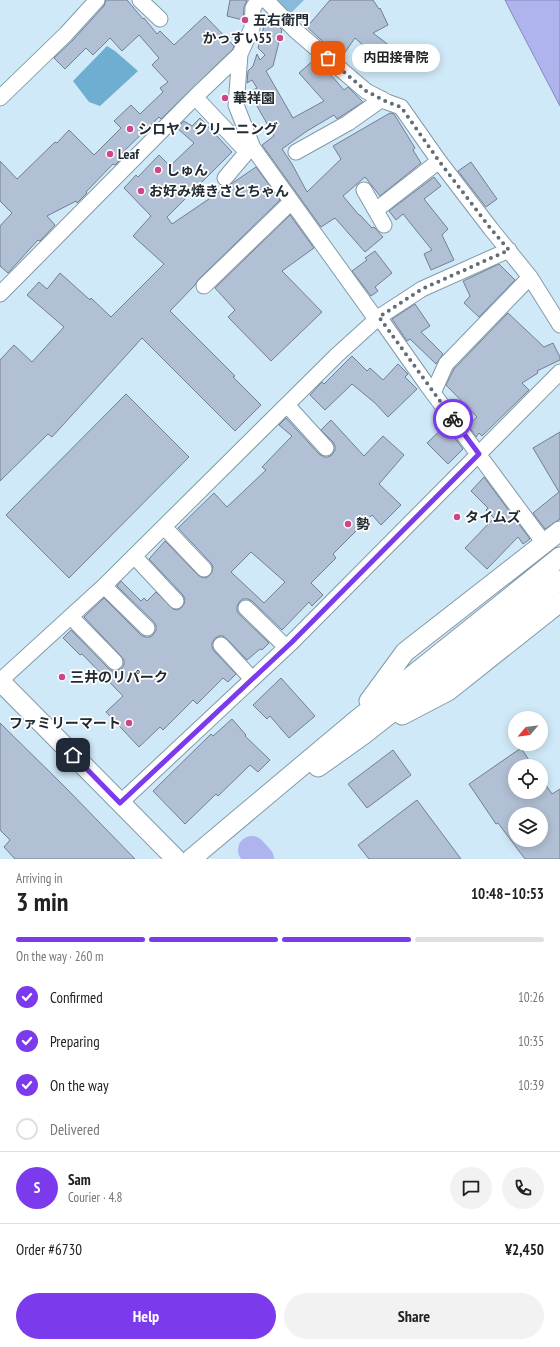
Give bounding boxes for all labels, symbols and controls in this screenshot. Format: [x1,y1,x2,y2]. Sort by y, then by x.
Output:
place label: 五右衛門 [253,11,309,29]
marker: 五右衛門 [240,15,250,25]
place label: かっすい55 [203,29,272,47]
marker: かっすい55 [275,33,285,43]
pin [311,41,345,75]
callout: 内田接骨院 [352,44,440,72]
icon: bag [317,47,339,69]
text: 内田接骨院 [363,49,429,66]
place label: 華祥園 [233,89,275,107]
marker: 華祥園 [220,93,230,103]
place label: シロヤ・クリーニング [138,120,278,138]
marker: シロヤ・クリーニング [125,124,135,134]
place label: Leaf [118,145,140,163]
marker: Leaf [105,149,115,159]
place label: しゅん [166,161,208,179]
marker: しゅん [153,165,163,175]
place label: お好み焼きさとちゃん [149,182,289,200]
marker: お好み焼きさとちゃん [136,186,146,196]
courier [433,399,473,439]
icon: bike [442,408,464,430]
place label: タイムズ [465,508,521,526]
marker: タイムズ [452,512,462,522]
place label: 勢 [356,515,370,533]
marker: 勢 [343,519,353,529]
place label: 三井のリパーク [70,668,168,686]
marker: 三井のリパーク [57,672,67,682]
north arrow [508,711,548,751]
map controls [508,711,548,847]
place label: ファミリーマート [9,714,121,732]
marker: ファミリーマート [124,718,134,728]
pin [56,738,90,772]
icon: home [62,744,84,766]
button: locate [508,759,548,799]
button: layers [508,807,548,847]
text: Arriving in [16,870,63,887]
text: 10:48–10:53 [471,884,544,903]
text: 3 min [16,885,69,918]
text: On the way · 260 m [16,948,103,965]
icon: check [16,986,38,1008]
text: Confirmed [50,988,103,1007]
text: 10:26 [518,989,544,1006]
icon: check [16,1030,38,1052]
text: Preparing [50,1032,100,1051]
text: 10:35 [518,1033,544,1050]
icon: check [16,1074,38,1096]
text: On the way [50,1076,109,1095]
text: 10:39 [518,1077,544,1094]
text: Delivered [50,1120,100,1139]
button: chat [450,1167,492,1209]
button: phone [502,1167,544,1209]
text: Sam [68,1170,91,1189]
text: S [34,1178,40,1197]
text: Courier · 4.8 [68,1189,122,1206]
text: Order #6730 [16,1240,82,1259]
text: ¥2,450 [505,1240,544,1259]
button: Help [16,1293,276,1339]
button: Share [284,1293,544,1339]

